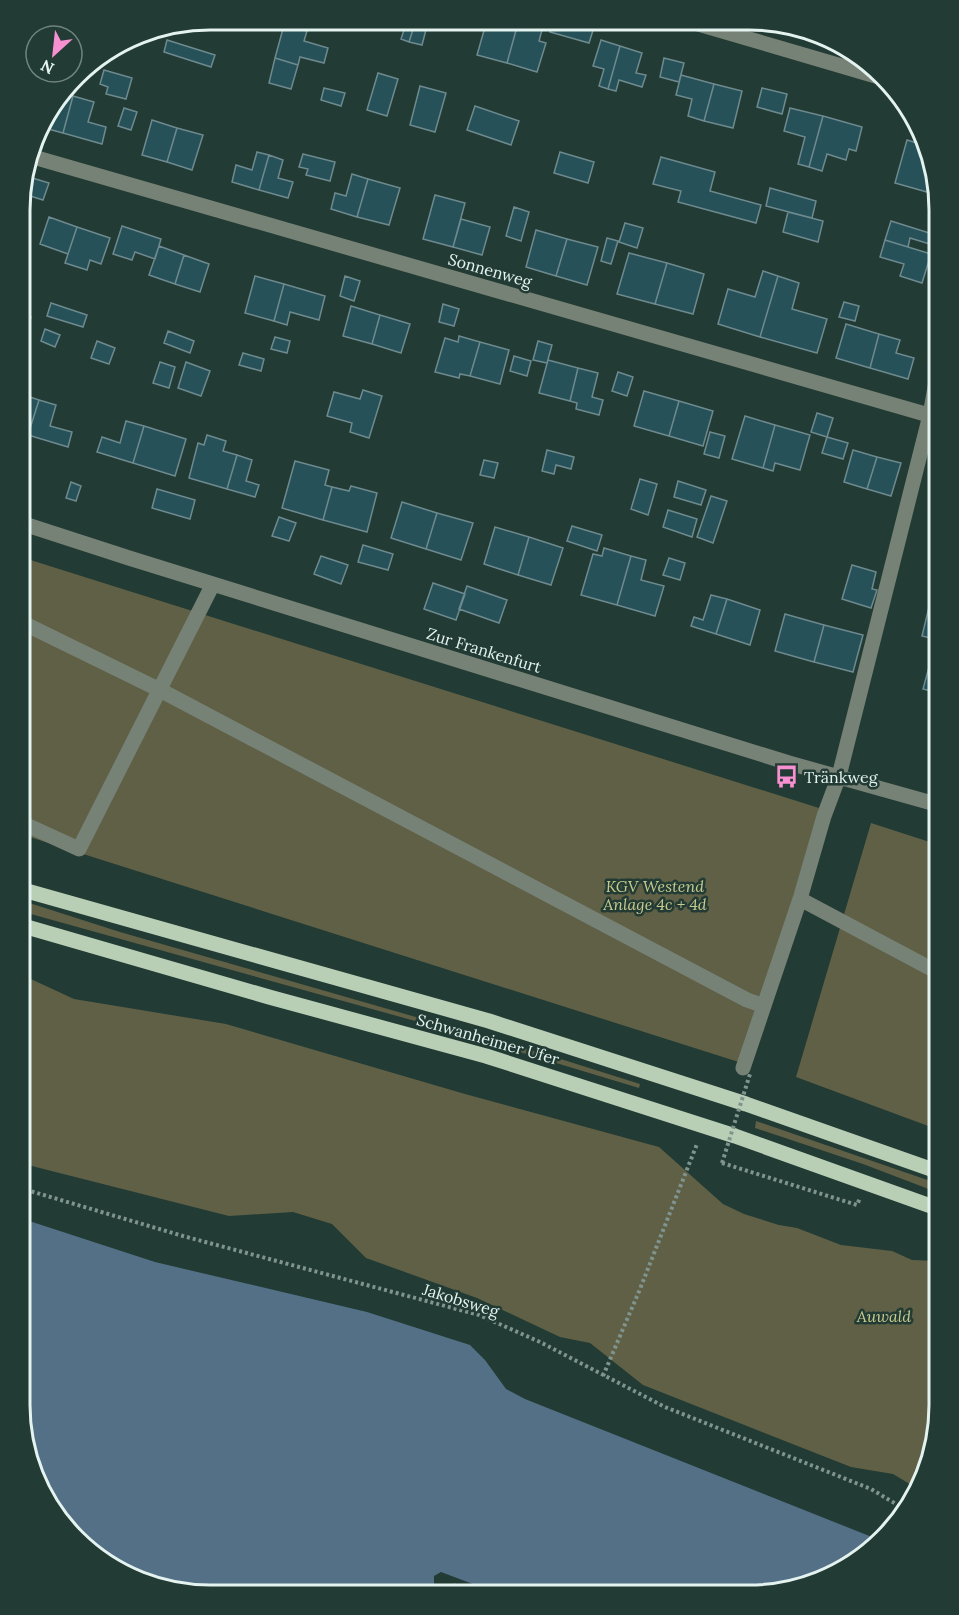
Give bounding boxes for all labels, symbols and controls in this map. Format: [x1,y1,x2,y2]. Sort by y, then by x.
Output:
north arrow [24,24,84,84]
text: N [37,56,57,79]
street label: Sonnenweg [446,249,535,292]
street label: Zur Frankenfurt [424,623,545,677]
bus stop icon: Tränkweg [773,764,799,790]
place label: Tränkweg [804,767,879,787]
park label: KGV Westend Anlage 4c + 4d [602,876,707,914]
street label: Schwanheimer Ufer [414,1009,562,1069]
street label: Jakobsweg [419,1279,503,1321]
park label: Auwald [856,1306,911,1326]

